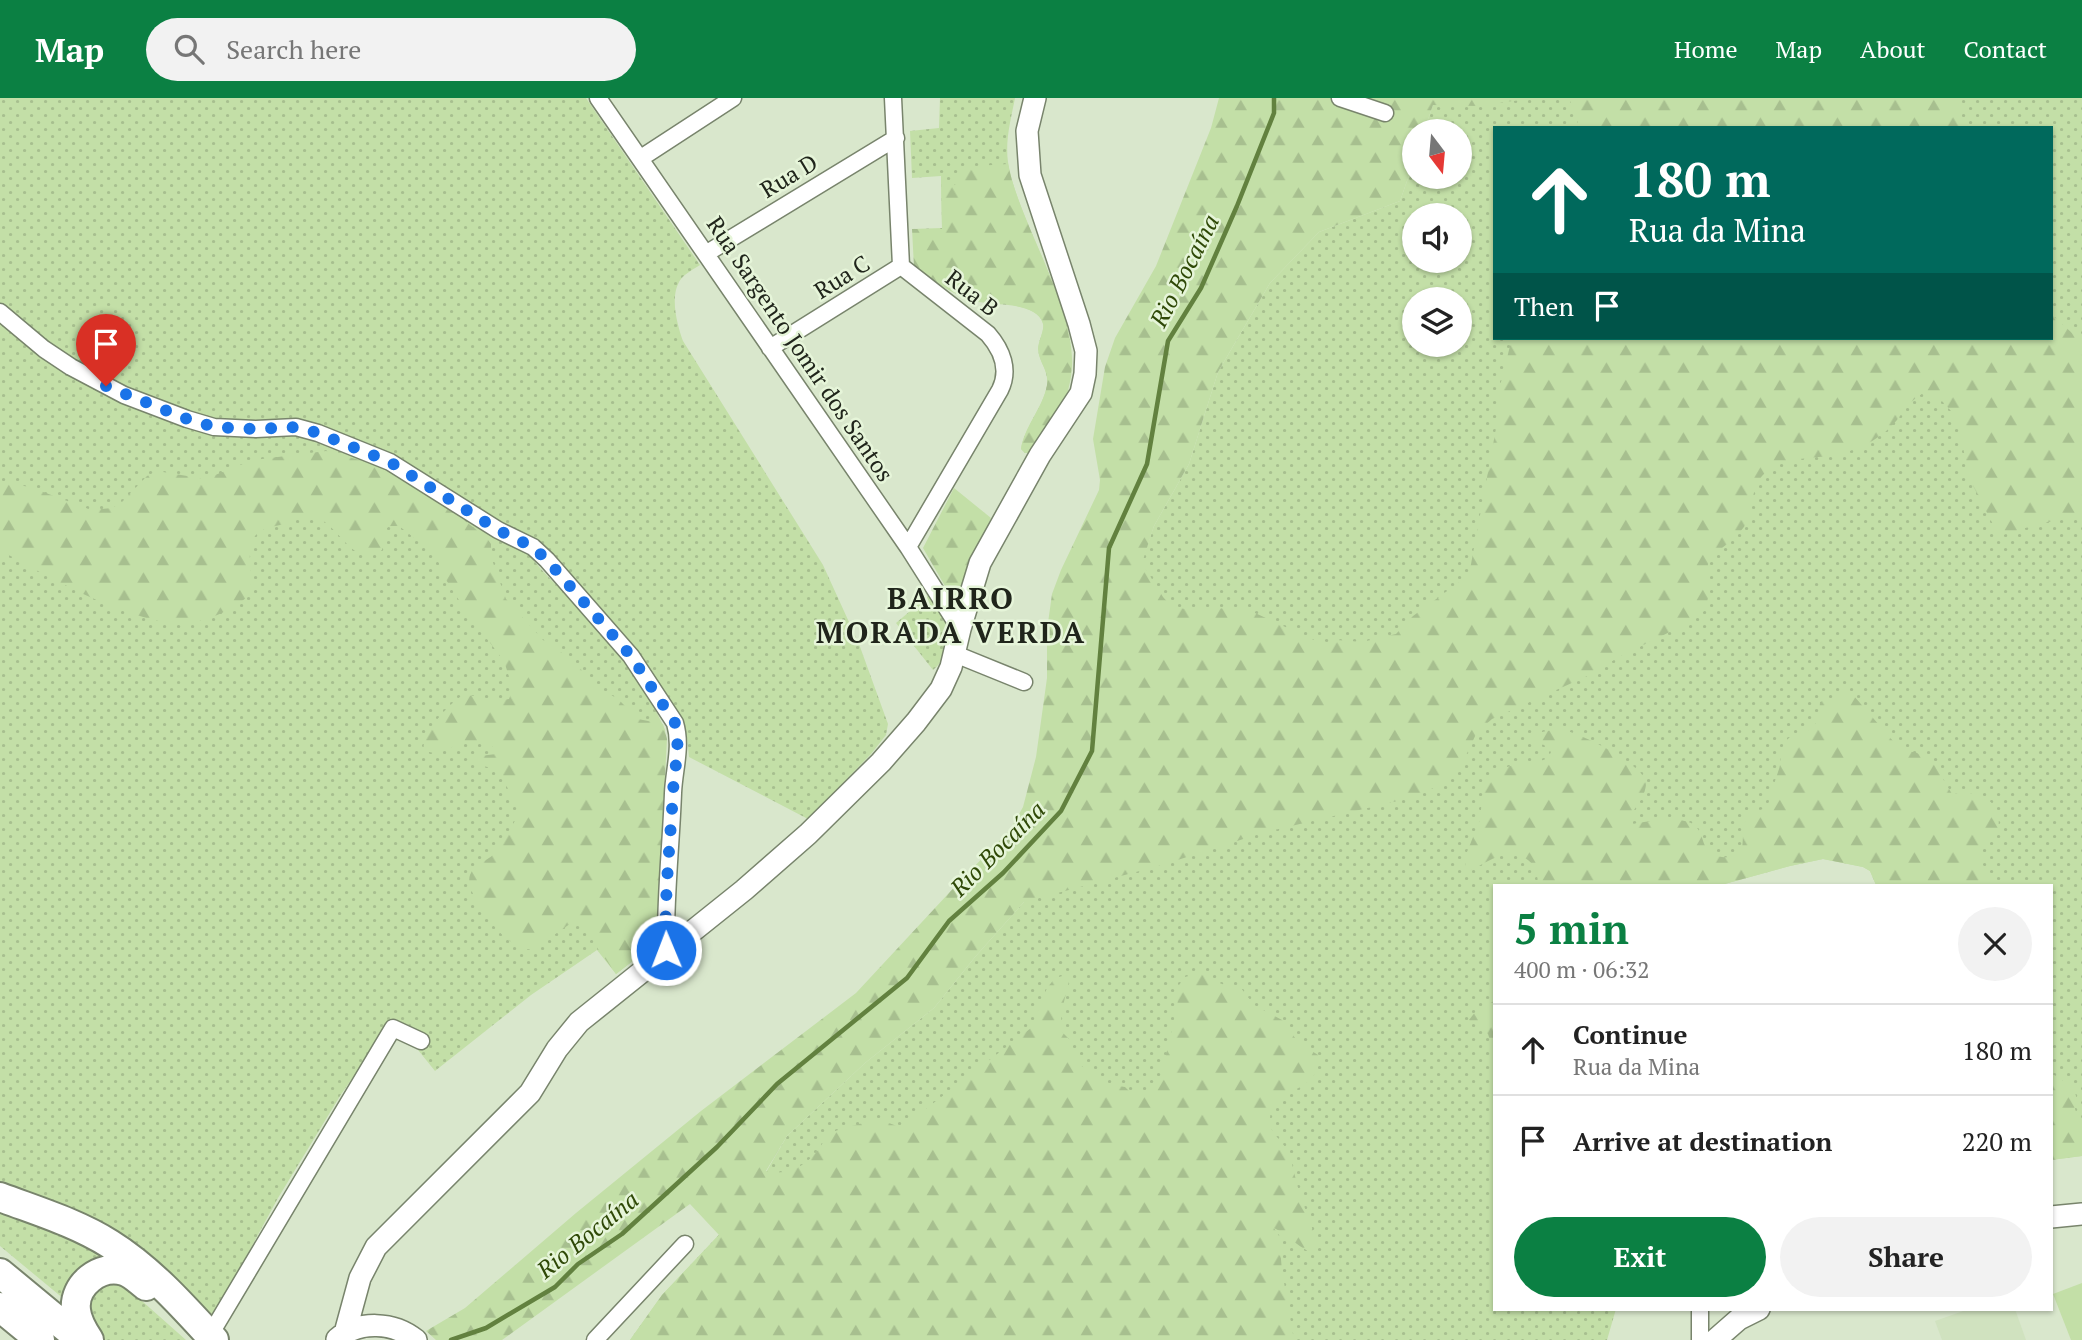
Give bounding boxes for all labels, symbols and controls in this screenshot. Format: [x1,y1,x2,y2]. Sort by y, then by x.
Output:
search box [146,18,636,81]
text: Map [35,28,104,71]
icon: search [170,30,208,68]
text: Search here [226,32,361,66]
text: Home [1674,33,1738,65]
text: Map [1776,33,1822,65]
text: About [1860,33,1926,65]
text: Contact [1964,33,2047,65]
north arrow [1402,119,1472,189]
map controls [1402,119,1472,357]
street label: Rua D [754,146,823,205]
text: 180 m [1629,146,1771,211]
icon: ahead [1514,154,1605,245]
button: sound [1402,203,1472,273]
water label: Rio Bocaína [1142,209,1226,333]
text: Rua da Mina [1629,209,1806,251]
street label: Rua Sargento Jomir dos Santos [700,210,901,487]
street label: Rua C [808,248,875,306]
street label: Rua B [939,262,1005,323]
button: layers [1402,287,1472,357]
icon: arrive [1588,287,1626,325]
text: Then [1514,289,1574,323]
pin [76,314,136,386]
icon: arrive [87,325,125,363]
district label: BAIRRO MORADA VERDA [816,578,1086,652]
water label: Rio Bocaína [942,794,1052,904]
text: 5 min [1514,900,1629,956]
button: close [1958,907,2032,981]
position arrow [629,913,703,987]
text: 400 m · 06:32 [1514,954,1649,985]
text: Continue [1573,1017,1687,1051]
icon: ahead [1514,1031,1552,1069]
text: 180 m [1962,1033,2032,1067]
text: Rua da Mina [1573,1051,1700,1082]
icon: arrive [1514,1122,1552,1160]
text: Arrive at destination [1573,1124,1832,1158]
text: 220 m [1962,1124,2032,1158]
water label: Rio Bocaína [529,1183,645,1286]
button: Exit [1514,1217,1766,1297]
button: Share [1780,1217,2032,1297]

